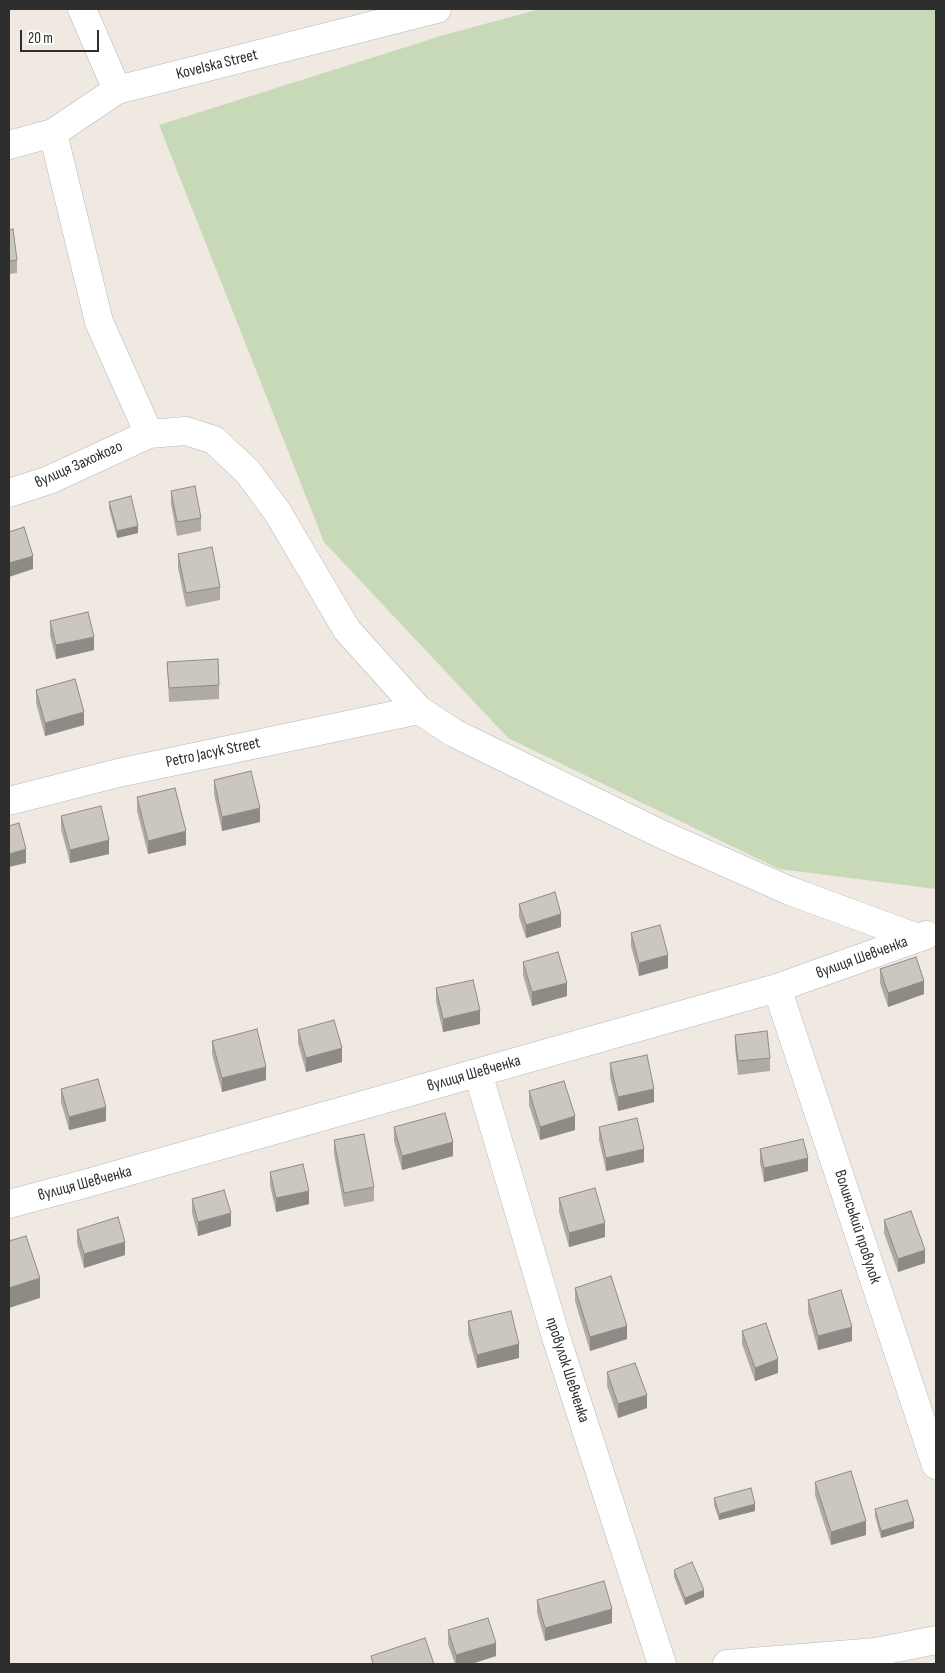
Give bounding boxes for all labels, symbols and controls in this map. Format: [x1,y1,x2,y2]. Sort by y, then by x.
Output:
scale bar [22,20,101,52]
text: 20 m [28,29,53,48]
street label: Kovelska Street [174,46,260,84]
street label: вулиця Захожого [32,437,126,493]
street label: Petro Jacyk Street [164,734,262,772]
street label: вулиця Шевченка [813,933,911,983]
street label: вулиця Шевченка [425,1052,523,1096]
street label: вулиця Шевченка [36,1162,134,1206]
street label: Волинський провулок [830,1168,884,1286]
street label: провулок Шевченка [541,1315,593,1425]

